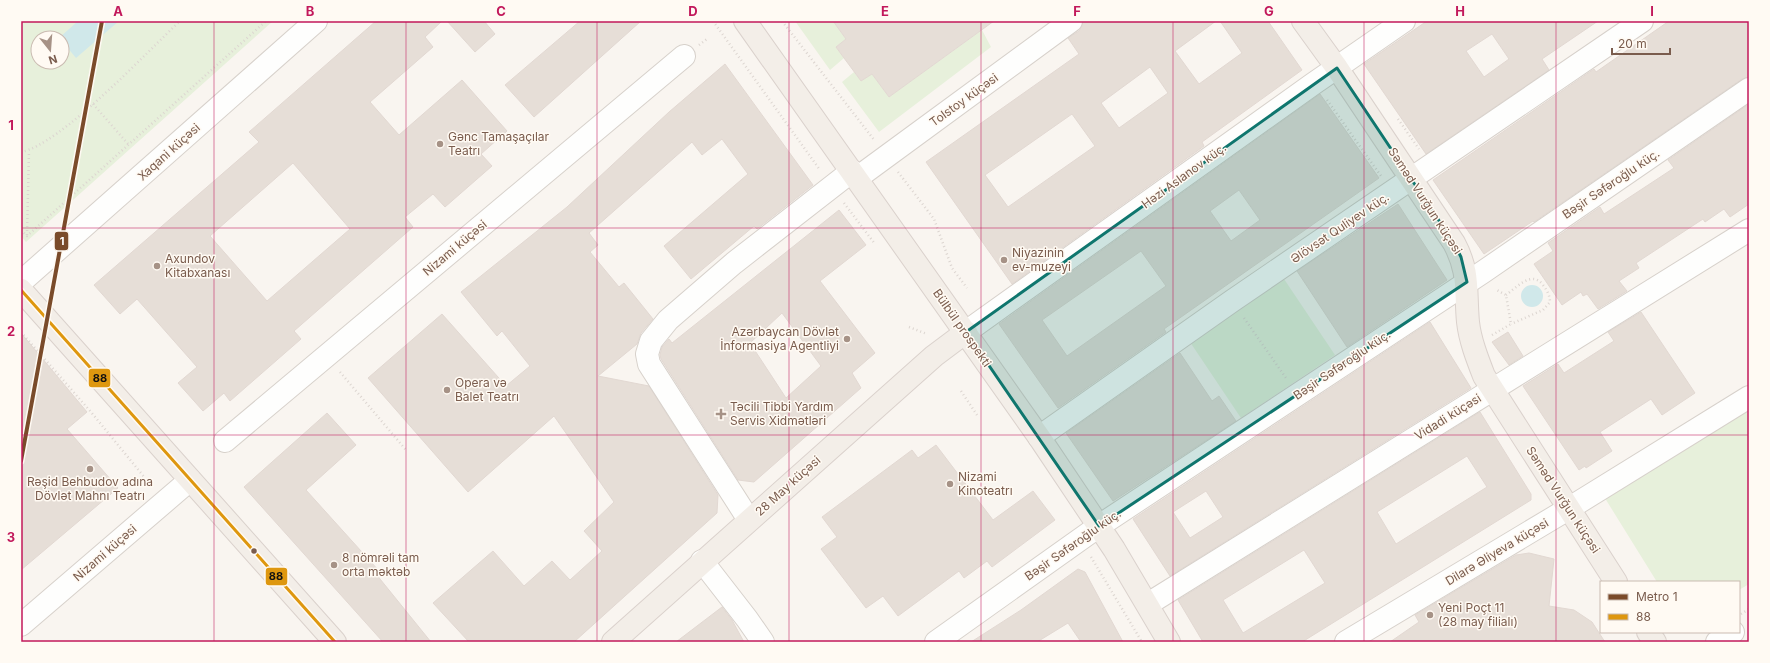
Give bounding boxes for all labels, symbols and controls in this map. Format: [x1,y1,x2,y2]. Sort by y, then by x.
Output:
text: A [113,3,123,19]
text: B [306,3,315,19]
text: C [496,3,506,19]
text: D [688,3,698,19]
text: E [881,3,889,19]
text: F [1073,3,1081,19]
text: G [1264,3,1274,19]
text: H [1455,3,1465,19]
text: I [1650,3,1654,19]
north arrow [30,30,70,70]
scale bar [1612,30,1670,56]
text: 20 m [1618,36,1647,51]
text: N [47,52,59,67]
street label: Tolstoy küçəsi [927,70,1001,129]
text: 1 [8,117,14,133]
street label: Xaqani küçəsi [134,120,203,183]
place label: Gənc Tamaşaçılar Teatrı [448,129,550,158]
marker: Gənc Tamaşaçılar Teatrı [435,139,445,149]
street label: Həzi Aslanov küç. [1138,140,1229,211]
street label: Səməd Vurğun küçəsi [1385,145,1466,257]
street label: Bəşir Səfəroğlu küç. [1559,145,1662,222]
street label: Əlövsət Quliyev küç. [1288,189,1392,266]
street label: Nizami küçəsi [420,216,490,279]
line badge: 1 [54,231,69,251]
text: 1 [60,234,65,248]
place label: Niyazinin ev-muzeyi [1012,245,1071,274]
place label: Axundov Kitabxanası [165,251,230,280]
marker: Niyazinin ev-muzeyi [999,255,1009,265]
marker: Axundov Kitabxanası [152,261,162,271]
street label: Bülbül prospekti [930,286,995,370]
text: 2 [7,323,15,339]
place label: Azərbaycan Dövlət İnformasiya Agentliyi [720,324,839,353]
street label: Bəşir Səfəroğlu küç. [1290,326,1393,403]
marker: Azərbaycan Dövlət İnformasiya Agentliyi [842,334,852,344]
line badge: 88 [88,368,111,388]
text: 88 [93,371,107,385]
place label: Opera və Balet Teatrı [455,375,519,404]
marker: Opera və Balet Teatrı [442,385,452,395]
street label: Vidadi küçəsi [1412,390,1484,443]
place label: Təcili Tibbi Yardım Servis Xidmətləri [730,399,834,428]
marker: Təcili Tibbi Yardım Servis Xidmətləri [715,408,727,420]
street label: Səməd Vurğun küçəsi [1523,444,1604,556]
street label: 28 May küçəsi [752,452,823,519]
marker: Rəşid Behbudov adına Dövlət Mahnı Teatrı [85,464,95,474]
place label: Nizami Kinoteatrı [958,469,1013,498]
place label: Rəşid Behbudov adına Dövlət Mahnı Teatrı [27,474,153,503]
marker: Nizami Kinoteatrı [945,479,955,489]
street label: Bəşir Səfəroğlu küç. [1022,506,1124,583]
street label: Dilarə Əliyeva küçəsi [1443,515,1551,588]
street label: Nizami küçəsi [70,521,139,584]
text: 3 [7,529,15,545]
unlabelled marker [249,546,259,556]
place label: 8 nömrəli tam orta məktəb [342,550,419,579]
marker: 8 nömrəli tam orta məktəb [329,560,339,570]
line badge: 88 [265,567,288,586]
text: 88 [269,569,283,583]
legend [1600,581,1740,633]
text: Metro 1 [1636,589,1678,604]
place label: Yeni Poçt 11 (28 may filialı) [1438,600,1518,629]
text: 88 [1636,609,1651,624]
marker: Yeni Poçt 11 (28 may filialı) [1425,610,1435,620]

